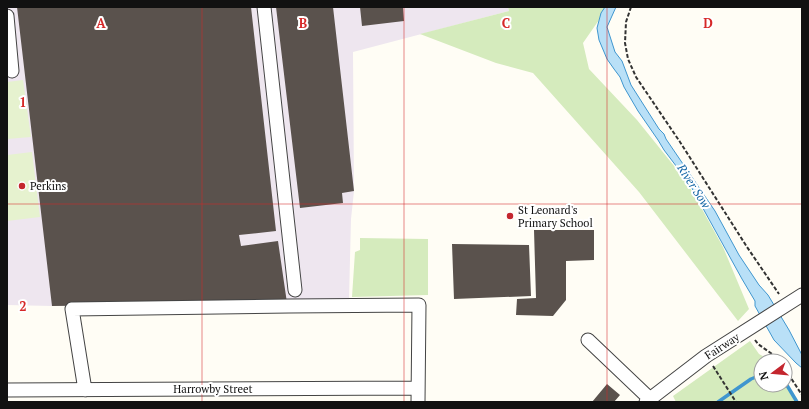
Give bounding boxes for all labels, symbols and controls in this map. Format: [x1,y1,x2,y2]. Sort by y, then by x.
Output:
text: A [96,14,106,32]
text: B [299,14,307,32]
text: C [502,14,510,32]
text: D [703,14,713,32]
text: 1 [19,93,27,111]
water label: River Sow [674,160,714,212]
place label: Perkins [30,179,67,193]
marker: Perkins [17,181,27,191]
place label: St Leonard's Primary School [518,203,593,230]
marker: St Leonard's Primary School [505,211,515,221]
text: 2 [19,297,27,315]
street label: Fairway [702,329,742,362]
north arrow [753,353,793,393]
text: N [755,369,771,382]
street label: Harrowby Street [173,382,253,396]

